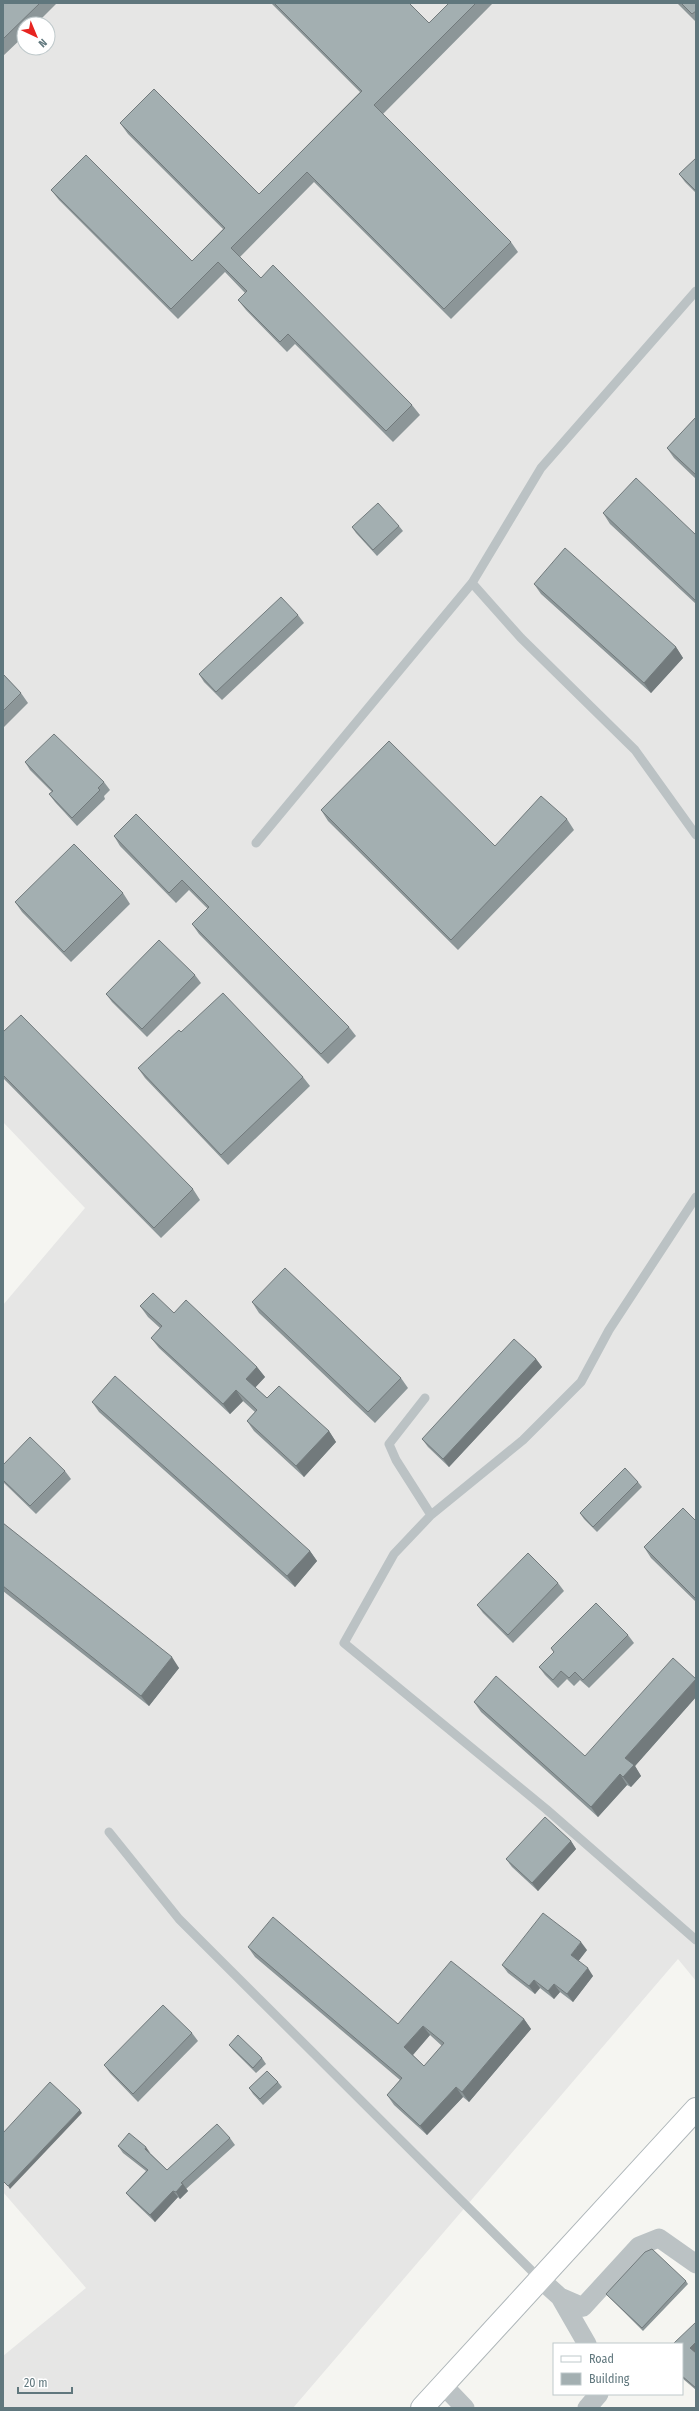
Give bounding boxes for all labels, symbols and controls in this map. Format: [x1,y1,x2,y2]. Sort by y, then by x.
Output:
north arrow [16,16,56,56]
text: N [36,36,49,50]
legend [553,2343,683,2395]
text: Road [589,2352,614,2366]
scale bar [18,2369,72,2395]
text: Building [589,2372,630,2386]
text: 20 m [24,2376,48,2390]

